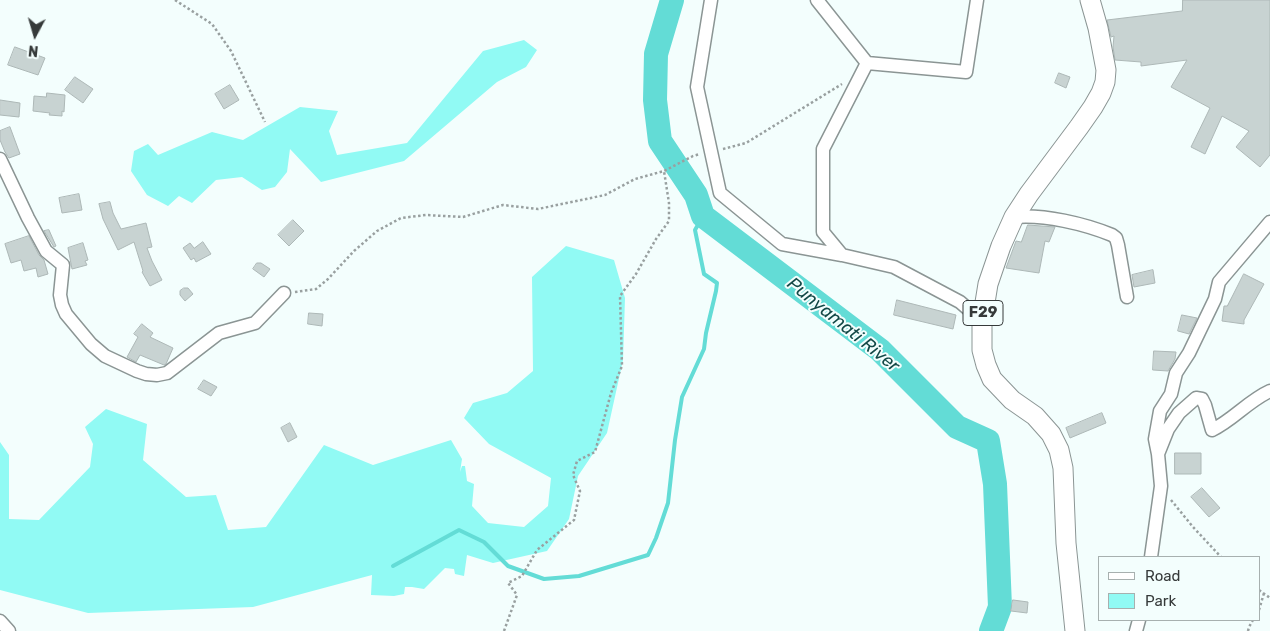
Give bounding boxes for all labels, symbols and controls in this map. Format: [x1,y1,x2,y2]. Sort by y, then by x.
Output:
north arrow [10,10,60,60]
text: N [27,41,39,59]
water label: Punyamati River [782,273,904,377]
road number: F29 [963,300,1003,326]
legend [1098,556,1260,621]
text: Road [1145,567,1181,585]
text: Park [1145,592,1176,610]

